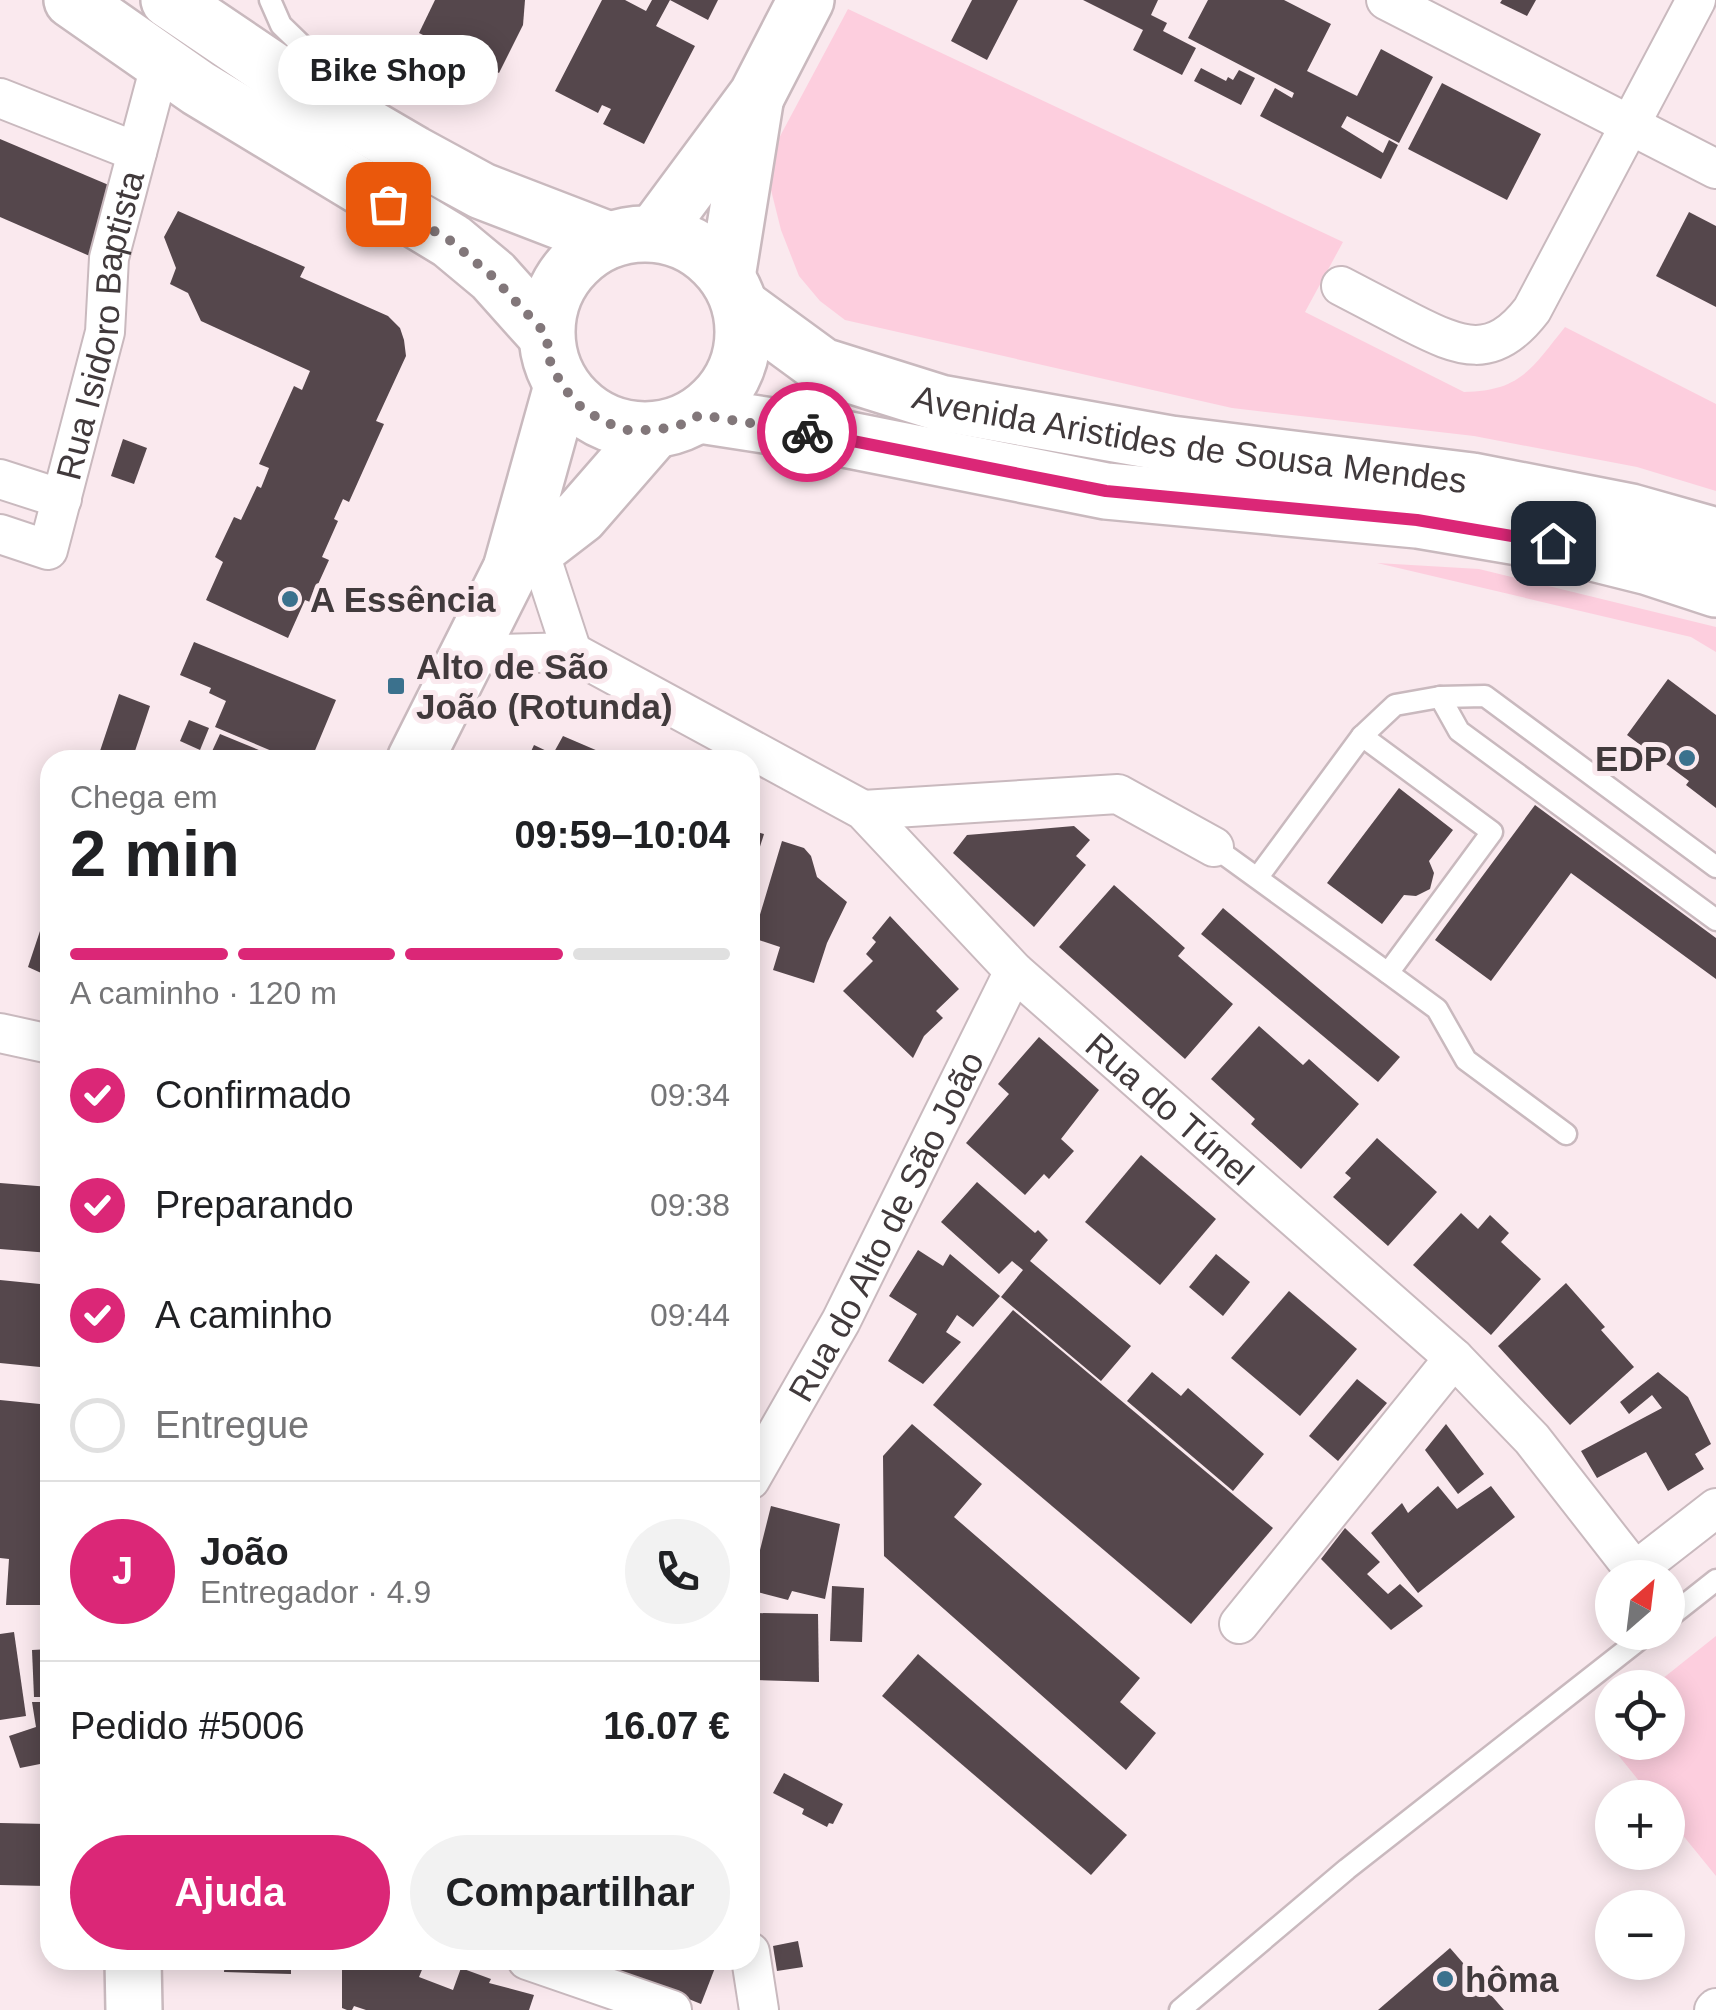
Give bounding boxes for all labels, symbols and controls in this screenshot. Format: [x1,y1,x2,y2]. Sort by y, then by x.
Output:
callout: Bike Shop [278,34,498,104]
text: Bike Shop [310,52,466,88]
pin [346,162,431,247]
street label: Rua Isidoro Baptista [48,166,151,484]
icon: bag [361,177,416,232]
street label: Avenida Aristides de Sousa Mendes [908,376,1469,500]
courier [757,382,857,482]
icon: bike [780,405,835,460]
pin [1511,501,1596,586]
icon: home [1526,516,1581,571]
place label: A Essência [310,580,496,619]
marker: A Essência [279,588,301,610]
place label: Alto de São João (Rotunda) [416,647,673,726]
marker: Alto de São João (Rotunda) [385,675,407,697]
place label: EDP [1595,739,1667,778]
marker: EDP [1676,747,1698,769]
text: Chega em [70,779,218,815]
text: 09:59–10:04 [514,814,730,856]
text: 2 min [70,817,240,890]
text: A caminho · 120 m [70,975,337,1011]
street label: Rua do Túnel [1079,1025,1262,1192]
street label: Rua do Alto de São João [780,1045,991,1408]
icon: check [70,1068,125,1123]
text: Confirmado [155,1074,351,1116]
text: 09:34 [650,1077,730,1113]
icon: check [70,1178,125,1233]
text: Preparando [155,1184,354,1226]
text: 09:38 [650,1187,730,1223]
icon: check [70,1288,125,1343]
text: A caminho [155,1294,332,1336]
text: 09:44 [650,1297,730,1333]
text: Entregue [155,1404,309,1446]
button: phone [625,1519,730,1624]
text: João [200,1531,289,1573]
text: J [112,1550,133,1592]
north arrow [1595,1560,1685,1650]
map controls [1595,1560,1685,1980]
text: Entregador · 4.9 [200,1574,431,1610]
button: locate [1595,1670,1685,1760]
text: Pedido #5006 [70,1705,305,1747]
text: 16.07 € [603,1705,730,1747]
button: + [1595,1780,1685,1870]
button: Ajuda [70,1835,390,1950]
button: Compartilhar [410,1835,730,1950]
button: − [1595,1890,1685,1980]
place label: hôma [1465,1960,1559,1999]
marker: hôma [1434,1968,1456,1990]

